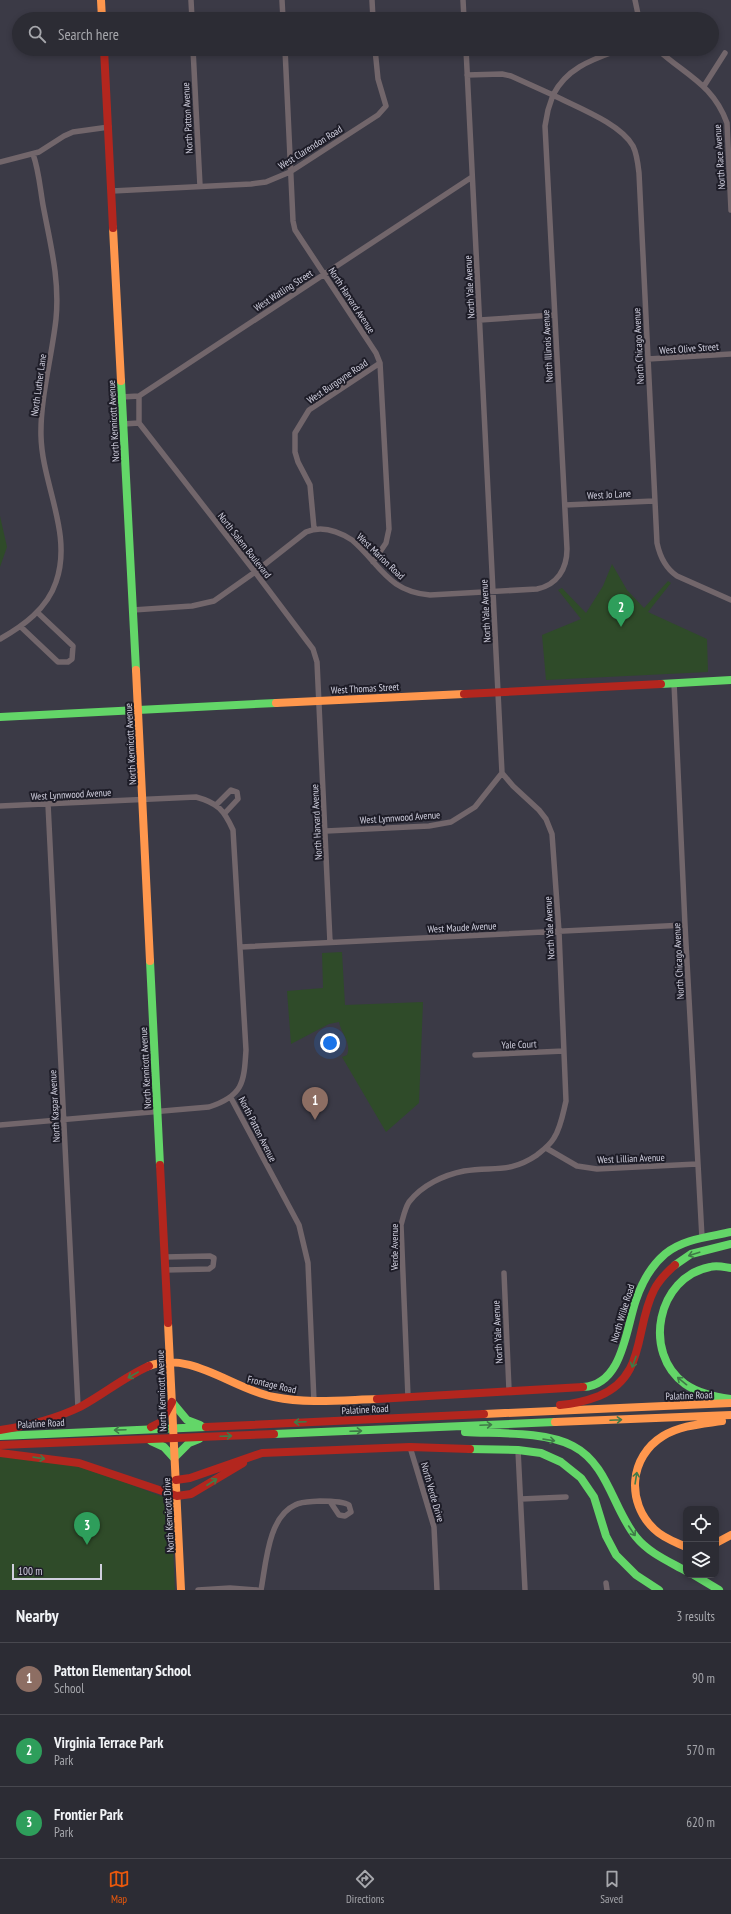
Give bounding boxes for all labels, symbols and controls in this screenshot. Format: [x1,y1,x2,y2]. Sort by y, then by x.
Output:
search box [12,12,719,56]
icon: search [26,23,48,45]
text: Search here [58,25,119,44]
street label: North Patton Avenue [179,82,196,154]
street label: West Clarendon Road [276,123,345,172]
street label: North Race Avenue [711,124,728,190]
street label: North Yale Avenue [461,255,478,319]
street label: North Harvard Avenue [325,265,378,336]
street label: West Watling Street [251,266,315,314]
street label: North Chicago Avenue [630,307,647,384]
street label: North Illinois Avenue [539,309,556,383]
street label: West Olive Street [659,340,719,357]
street label: North Luther Lane [28,353,49,417]
street label: West Burgoyne Road [304,356,370,407]
street label: North Kennicott Avenue [105,380,122,462]
street label: West Jo Lane [587,487,631,502]
street label: North Salem Boulevard [215,510,274,581]
street label: West Marion Road [354,530,407,583]
street label: North Yale Avenue [477,579,494,643]
pin: 2 [608,594,634,627]
street label: West Thomas Street [331,680,400,697]
street label: North Kennicott Avenue [122,703,139,785]
street label: North Harvard Avenue [308,784,325,860]
street label: West Lynnwood Avenue [30,786,112,803]
street label: West Lynnwood Avenue [359,808,441,827]
street label: North Yale Avenue [541,896,558,960]
street label: West Maude Avenue [427,919,497,936]
street label: North Chicago Avenue [670,922,687,999]
street label: North Kennicott Avenue [137,1027,154,1109]
your location [320,1033,340,1053]
street label: Yale Court [501,1037,537,1052]
street label: North Kaspar Avenue [46,1070,63,1142]
pin: 1 [302,1087,328,1120]
street label: North Patton Avenue [236,1094,280,1164]
street label: West Lillian Avenue [597,1151,665,1166]
street label: Verde Avenue [388,1224,401,1271]
one-way arrow [687,1251,700,1258]
street label: North Wilke Road [607,1283,637,1344]
street label: North Yale Avenue [489,1300,506,1364]
street label: North Kennicott Avenue [154,1350,169,1432]
one-way arrow [629,1356,637,1368]
one-way arrow [128,1371,140,1379]
street label: Frontage Road [246,1373,298,1396]
one-way arrow [677,1376,688,1385]
street label: Palatine Road [665,1388,713,1403]
street label: Palatine Road [341,1402,389,1417]
street label: Palatine Road [17,1416,65,1431]
one-way arrow [609,1416,622,1423]
one-way arrow [294,1419,307,1426]
one-way arrow [479,1422,492,1429]
one-way arrow [114,1426,127,1434]
one-way arrow [349,1427,362,1435]
one-way arrow [219,1432,232,1440]
one-way arrow [542,1436,555,1444]
one-way arrow [32,1454,45,1462]
street label: North Verde Drive [418,1461,447,1523]
one-way arrow [632,1472,640,1485]
street label: North Kennicott Drive [160,1477,177,1553]
one-way arrow [206,1478,217,1486]
map controls [683,1506,719,1578]
button: locate [683,1506,719,1542]
pin: 3 [74,1512,100,1545]
one-way arrow [628,1525,636,1536]
button: layers [683,1542,719,1578]
scale bar [12,1562,102,1581]
text: 100 m [18,1564,42,1578]
text: Nearby [16,1605,59,1627]
text: 3 results [676,1608,715,1625]
text: Patton Elementary School [54,1661,191,1680]
text: 1 [26,1670,32,1687]
text: 90 m [692,1670,715,1687]
text: School [54,1680,84,1697]
text: Virginia Terrace Park [54,1733,163,1752]
text: 2 [26,1742,32,1759]
text: 570 m [686,1742,715,1759]
text: Park [54,1752,73,1769]
text: Frontier Park [54,1805,123,1824]
text: 3 [26,1814,32,1831]
text: 620 m [686,1814,715,1831]
text: Park [54,1824,73,1841]
tab: Map [108,1868,130,1906]
tab: Directions [346,1868,384,1906]
tab: Saved [600,1868,623,1906]

